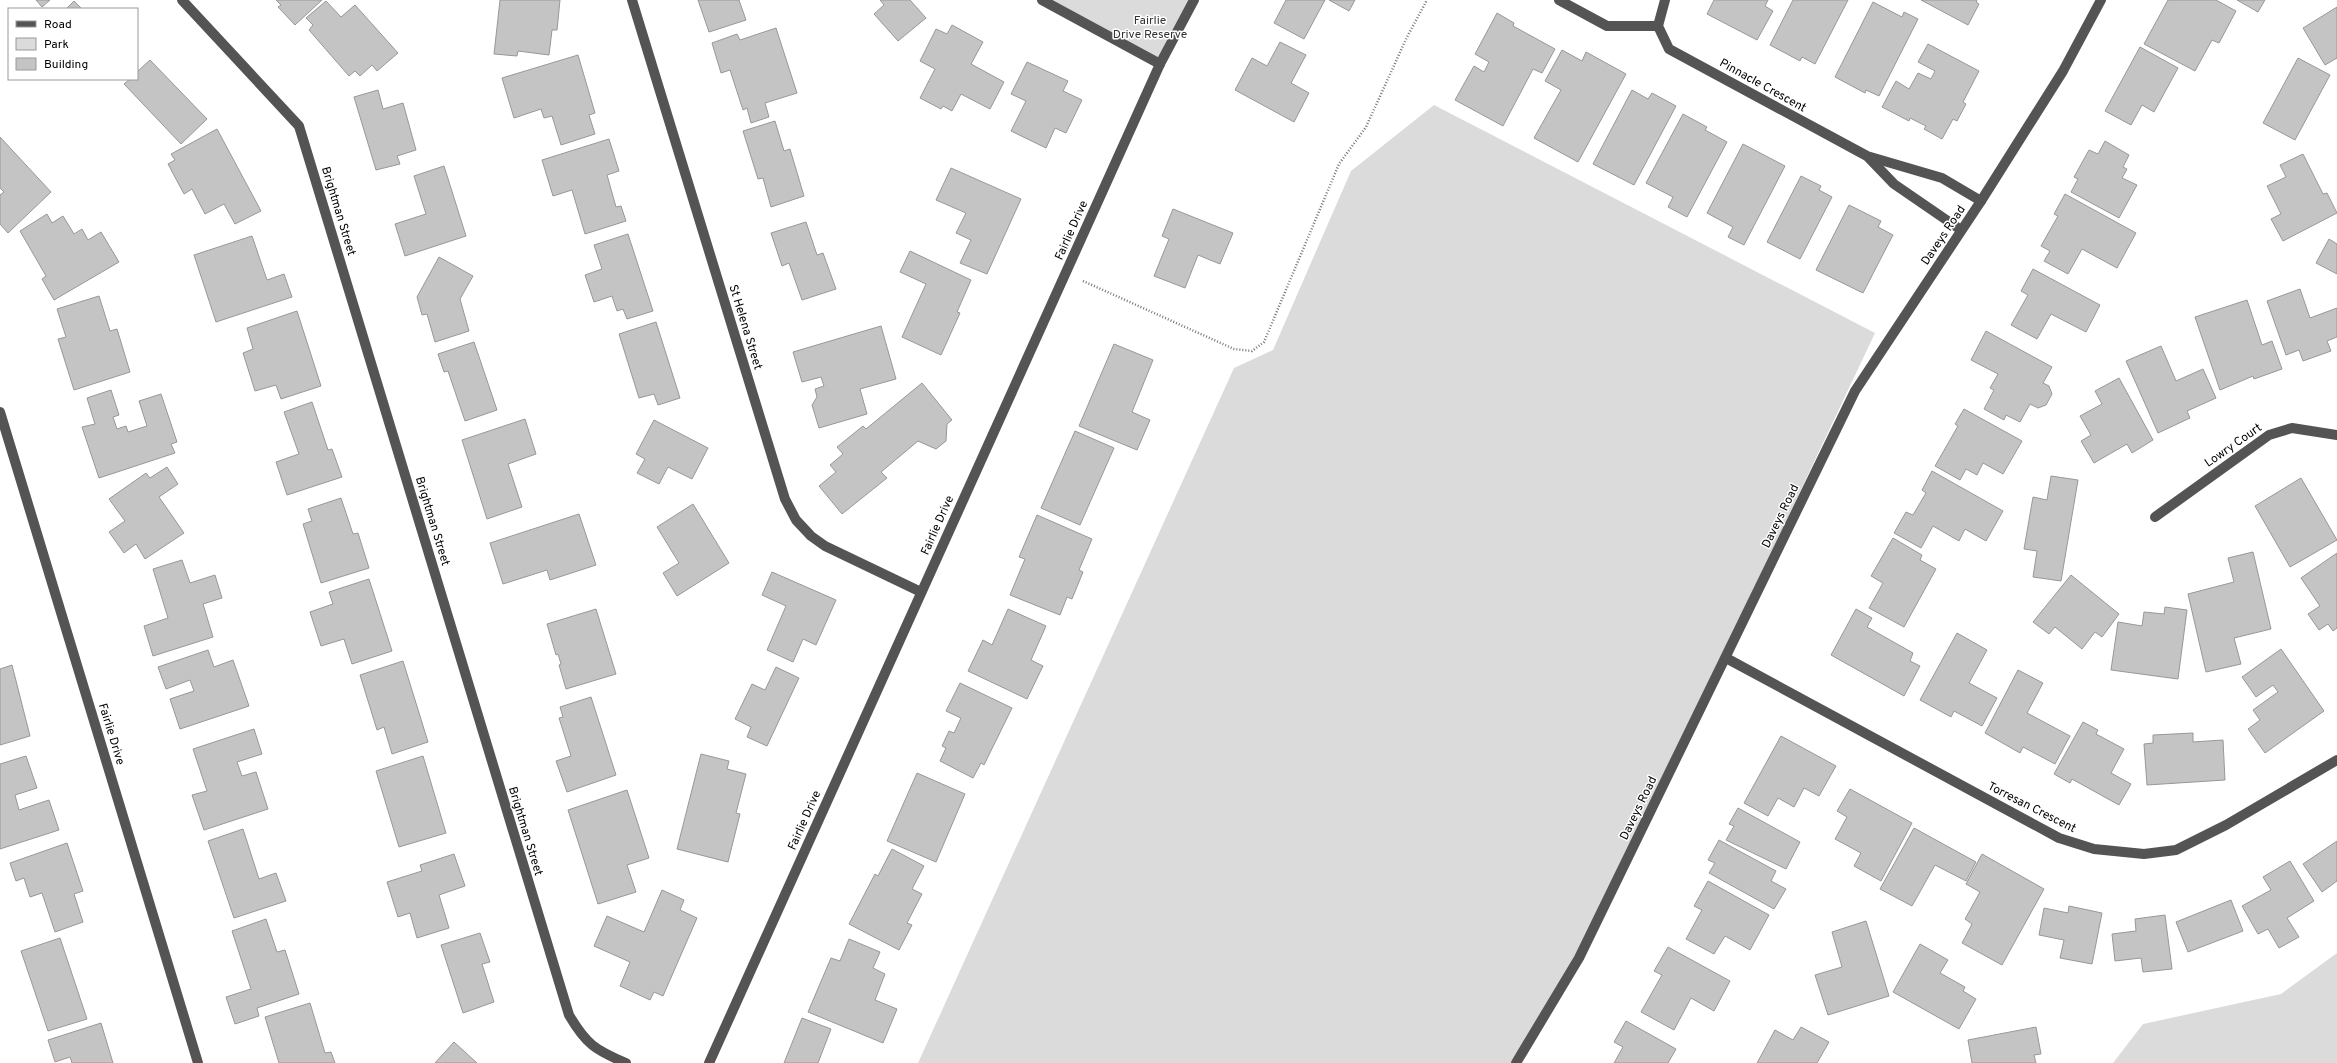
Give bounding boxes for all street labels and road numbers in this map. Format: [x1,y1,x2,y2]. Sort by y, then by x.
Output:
street label: Pinnacle Crescent [1716,55,1809,116]
street label: Brightman Street [317,165,359,258]
street label: Fairlie Drive [1052,198,1092,263]
street label: Daveys Road [1918,203,1970,269]
street label: St Helena Street [725,283,766,372]
street label: Lowry Court [2202,420,2265,471]
street label: Brightman Street [411,475,453,568]
street label: Daveys Road [1759,482,1803,551]
street label: Fairlie Drive [918,493,958,558]
street label: Fairlie Drive [94,702,128,767]
street label: Daveys Road [1617,774,1661,843]
street label: Torresan Crescent [1985,779,2078,837]
street label: Brightman Street [504,785,546,878]
street label: Fairlie Drive [785,788,825,853]

